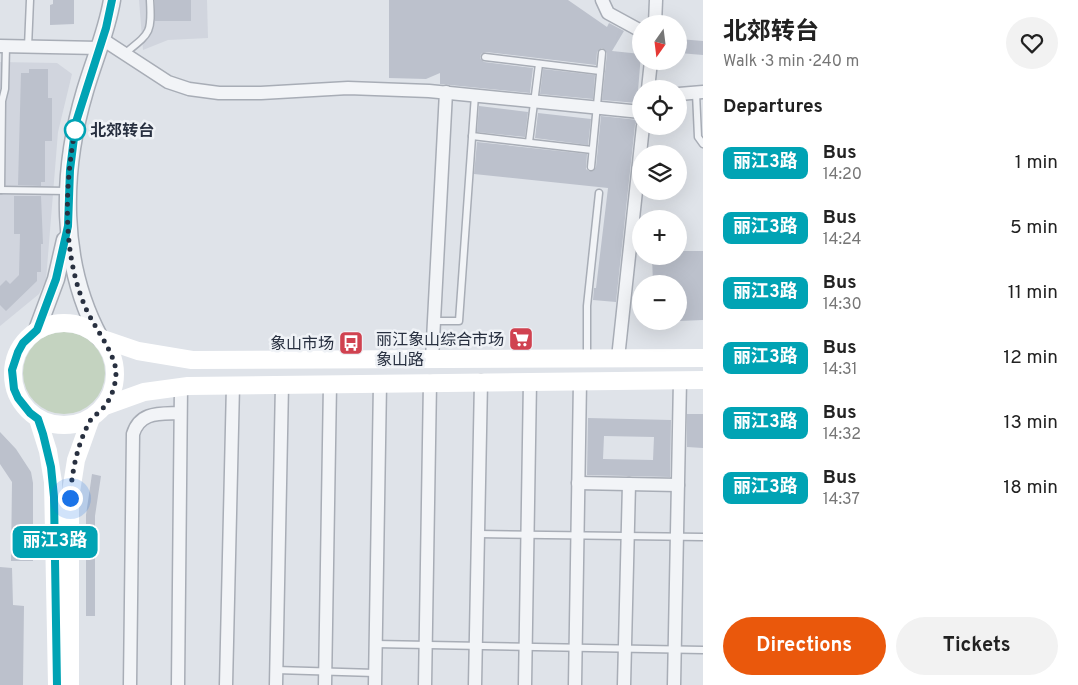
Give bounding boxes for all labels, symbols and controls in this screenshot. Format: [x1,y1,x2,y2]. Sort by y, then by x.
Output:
north arrow [632,15,688,70]
map controls [632,15,687,330]
button: heart [1006,17,1058,69]
text: 北郊转台 [723,18,819,48]
text: Walk · 3 min · 240 m [723,52,859,72]
button: locate [632,80,687,135]
text: Departures [723,95,823,119]
marker: 北郊转台 [64,119,86,141]
place label: 北郊转台 [90,122,154,142]
text: Bus [823,141,857,165]
button: layers [632,145,687,200]
text: 丽江3路 [733,151,798,174]
text: 1 min [1015,151,1058,175]
text: 14:20 [823,165,862,185]
text: Bus [823,206,857,230]
button: + [632,210,687,265]
text: 丽江3路 [733,216,798,239]
text: 5 min [1010,216,1058,240]
text: 14:24 [823,230,862,250]
text: Bus [823,271,857,295]
button: − [632,275,687,330]
text: 丽江3路 [733,281,798,304]
text: 11 min [1008,281,1058,305]
text: 14:30 [823,295,862,315]
supermarket icon: 丽江象山综合市场 [508,326,534,352]
bus stop icon: 象山市场 [338,330,364,356]
place label: 丽江象山综合市场 [376,330,504,351]
place label: 象山市场 [270,334,334,355]
text: Bus [823,336,857,360]
text: 丽江3路 [733,346,798,369]
text: 12 min [1003,346,1058,370]
street label: 象山路 [376,350,424,371]
text: 14:31 [823,360,858,380]
text: Bus [823,401,857,425]
text: 丽江3路 [733,411,798,434]
text: 13 min [1003,411,1058,435]
text: 14:32 [823,425,861,445]
text: Bus [823,466,857,490]
text: 丽江3路 [733,476,798,499]
text: 18 min [1003,476,1058,500]
your location [58,486,83,511]
text: 14:37 [823,490,860,510]
line badge: 丽江3路 [20,526,90,558]
text: 丽江3路 [23,530,87,553]
button: Directions [723,617,886,675]
button: Tickets [896,617,1058,675]

